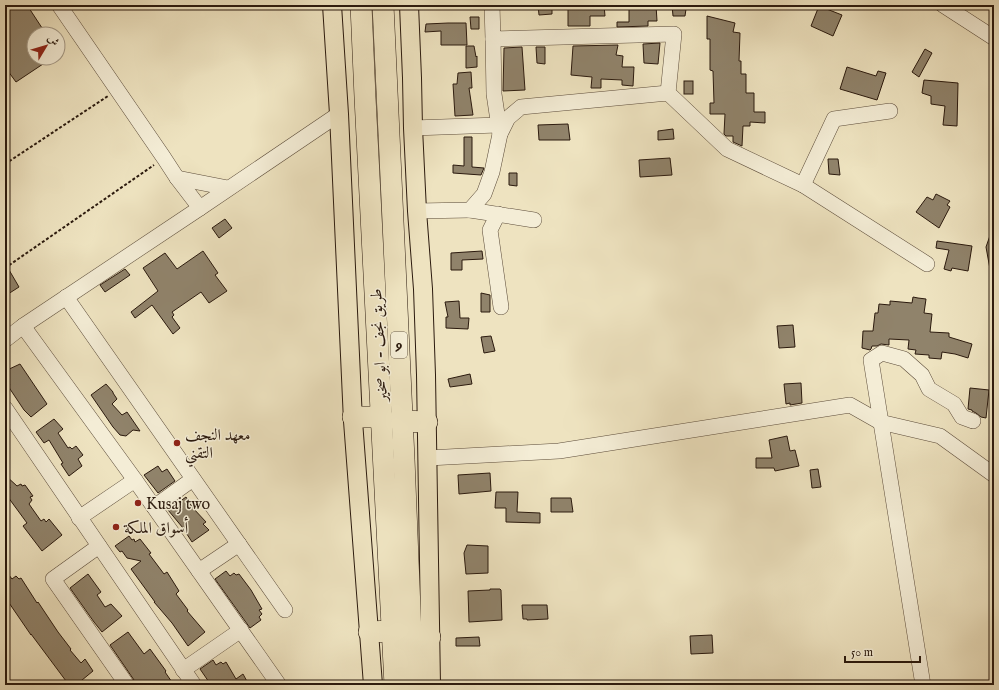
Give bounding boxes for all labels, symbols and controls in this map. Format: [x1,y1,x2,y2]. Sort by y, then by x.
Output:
north arrow [26,26,66,66]
text: ش [44,32,62,49]
street label: طريق نجف - ابو صخير [367,288,393,404]
road number: 9 [391,332,407,358]
place label: معهد النجف التقني [185,426,250,468]
marker: معهد النجف التقني [172,438,182,448]
place label: Kusaj two [146,495,211,515]
marker: Kusaj two [133,498,143,508]
place label: أسواق الملكة [123,516,189,539]
marker: أسواق الملكة [111,522,121,532]
scale bar [845,638,920,664]
text: 50 m [851,645,873,660]

